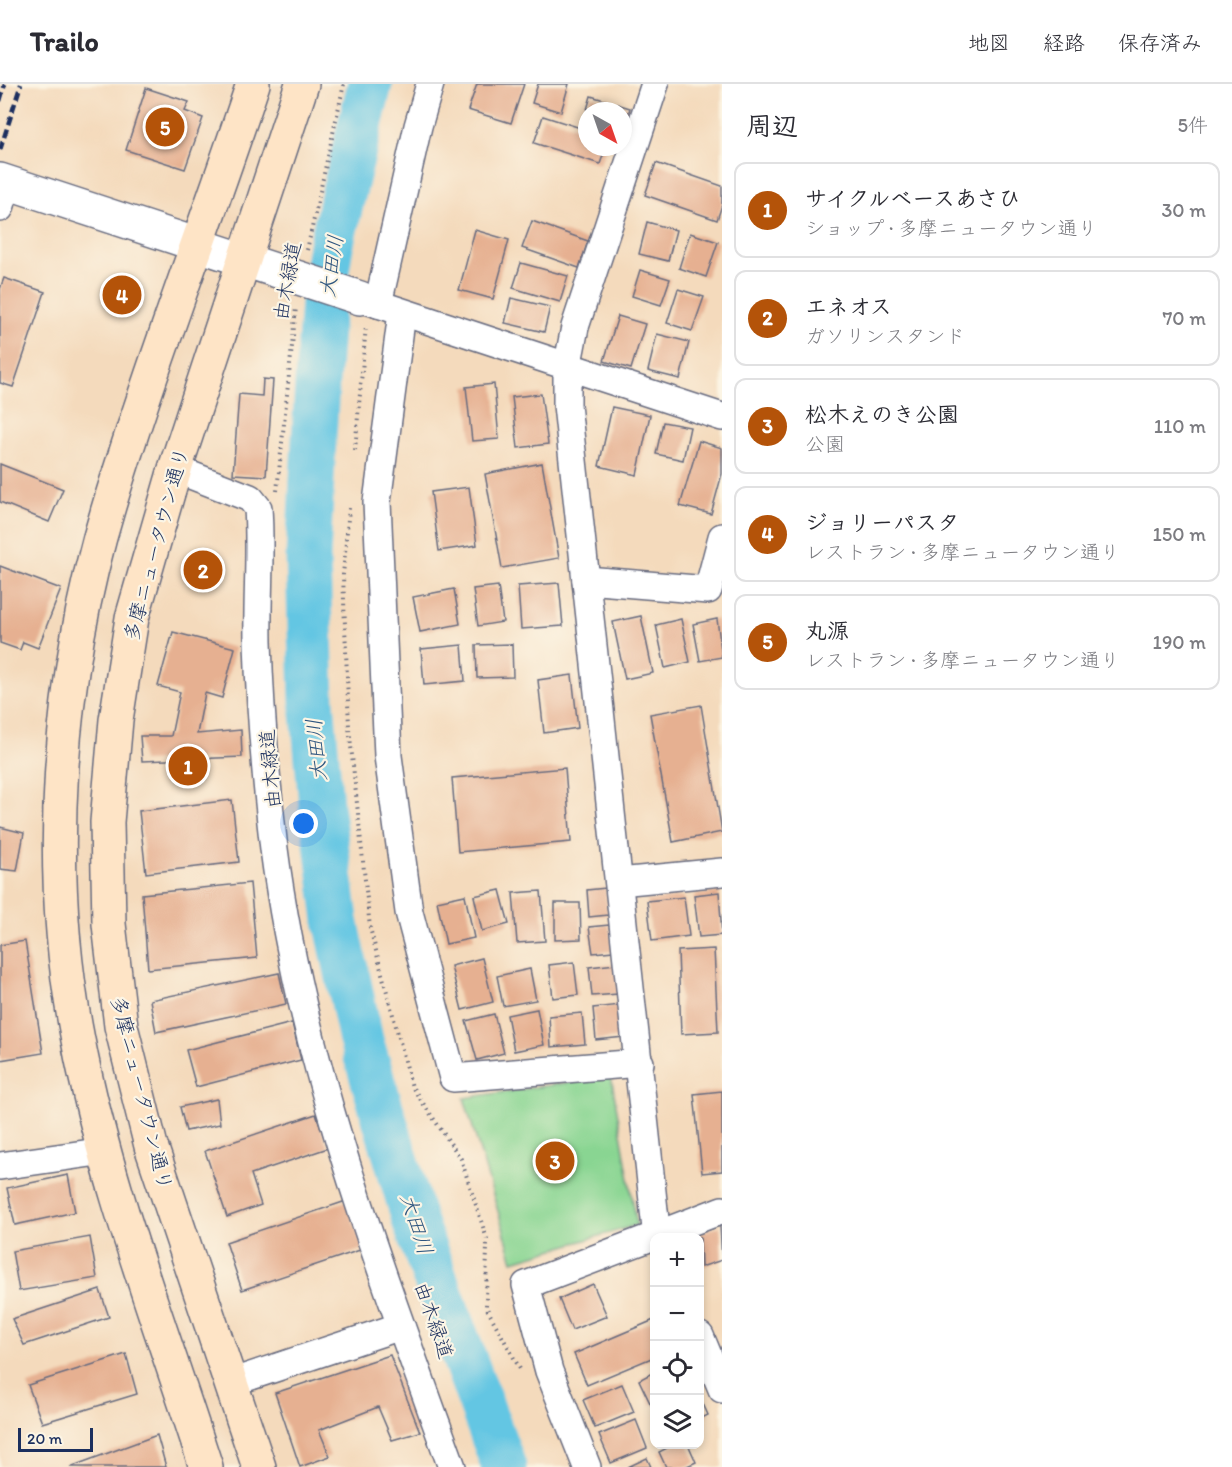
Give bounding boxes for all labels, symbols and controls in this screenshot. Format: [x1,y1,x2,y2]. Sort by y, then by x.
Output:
text: Trailo [30,24,99,58]
text: 地図 [968,30,1010,55]
text: 経路 [1043,30,1085,55]
text: 保存済み [1118,30,1202,55]
north arrow [578,102,632,156]
pin: 5 [146,104,184,150]
text: 周辺 [746,110,798,142]
text: 5件 [1178,113,1208,137]
text: サイクルベースあさひ [805,185,1020,212]
text: 1 [763,198,772,222]
text: 30 m [1161,198,1206,222]
text: ショップ · 多摩ニュータウン通り [805,216,1098,240]
water label: 大田川 [314,233,348,299]
street label: 由木緑道 [268,240,306,322]
pin: 4 [102,272,142,318]
text: エネオス [805,293,892,320]
text: 2 [762,306,773,330]
text: 70 m [1162,306,1206,330]
text: ガソリンスタンド [805,324,965,348]
text: 松木えのき公園 [805,401,959,428]
text: 3 [762,414,773,438]
text: 110 m [1154,414,1206,438]
text: 公園 [805,432,845,456]
street label: 多摩ニュータウン通り [119,444,193,644]
text: ジョリーパスタ [805,509,959,536]
text: 4 [761,522,774,546]
text: 150 m [1153,522,1206,546]
text: レストラン · 多摩ニュータウン通り [805,540,1120,564]
pin: 2 [184,548,222,592]
text: 丸源 [805,617,849,644]
text: 5 [762,630,773,654]
text: 190 m [1153,630,1206,654]
text: レストラン · 多摩ニュータウン通り [805,648,1120,672]
water label: 大田川 [301,718,331,782]
street label: 由木緑道 [255,728,285,810]
pin: 1 [168,744,207,788]
your location [289,809,318,838]
street label: 多摩ニュータウン通り [106,993,178,1193]
pin: 3 [536,1138,574,1184]
water label: 大田川 [395,1190,439,1258]
map controls [650,1233,704,1449]
button: + [650,1233,704,1287]
street label: 由木緑道 [410,1278,458,1362]
button: − [650,1287,704,1341]
button: locate [650,1341,704,1395]
button: layers [650,1395,704,1449]
scale bar [18,1425,93,1452]
text: 20 m [27,1429,62,1448]

